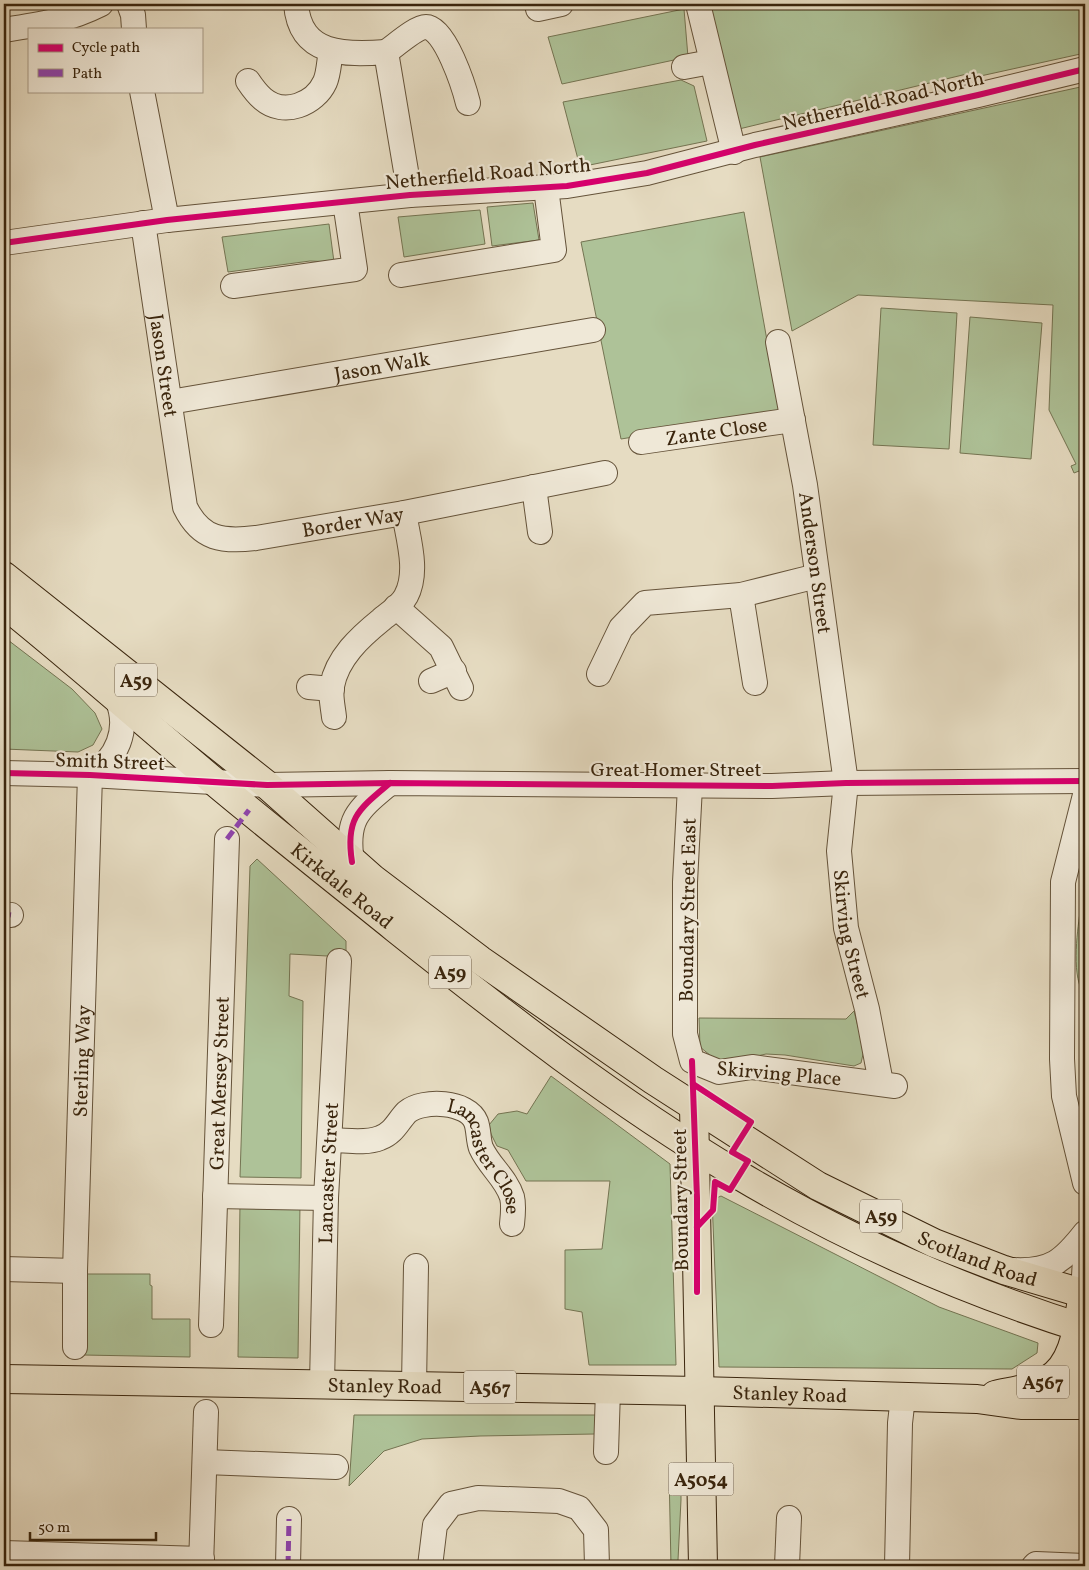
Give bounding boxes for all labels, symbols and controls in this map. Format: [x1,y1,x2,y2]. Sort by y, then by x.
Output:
legend [28,28,202,92]
text: Cycle path [72,38,140,59]
text: Path [72,64,102,85]
street label: Netherfield Road North [780,65,987,139]
street label: Netherfield Road North [384,152,592,198]
street label: Jason Street [141,312,184,419]
street label: Jason Walk [332,346,432,390]
street label: Zante Close [664,412,769,454]
street label: Anderson Street [790,490,837,636]
street label: Border Way [300,501,406,546]
road number: A59 [115,664,157,696]
street label: Smith Street [54,747,165,779]
street label: Great Homer Street [591,757,761,785]
street label: Boundary Street East [673,818,705,1002]
street label: Kirkdale Road [284,837,398,937]
street label: Skirving Street [825,868,876,1002]
road number: A59 [429,956,471,989]
street label: Great Mersey Street [204,996,238,1171]
street label: Sterling Way [68,1004,99,1118]
street label: Skirving Place [715,1056,842,1094]
street label: Lancaster Close [444,1093,525,1215]
street label: Lancaster Street [313,1102,347,1244]
street label: Boundary Street [667,1128,697,1271]
road number: A59 [860,1200,902,1232]
street label: Scotland Road [912,1225,1040,1295]
road number: A567 [1017,1365,1069,1398]
road number: A567 [464,1370,516,1404]
street label: Stanley Road [327,1373,442,1403]
street label: Stanley Road [732,1380,848,1411]
road number: A5054 [668,1462,734,1496]
scale bar [30,1510,156,1542]
text: 50 m [38,1518,70,1539]

